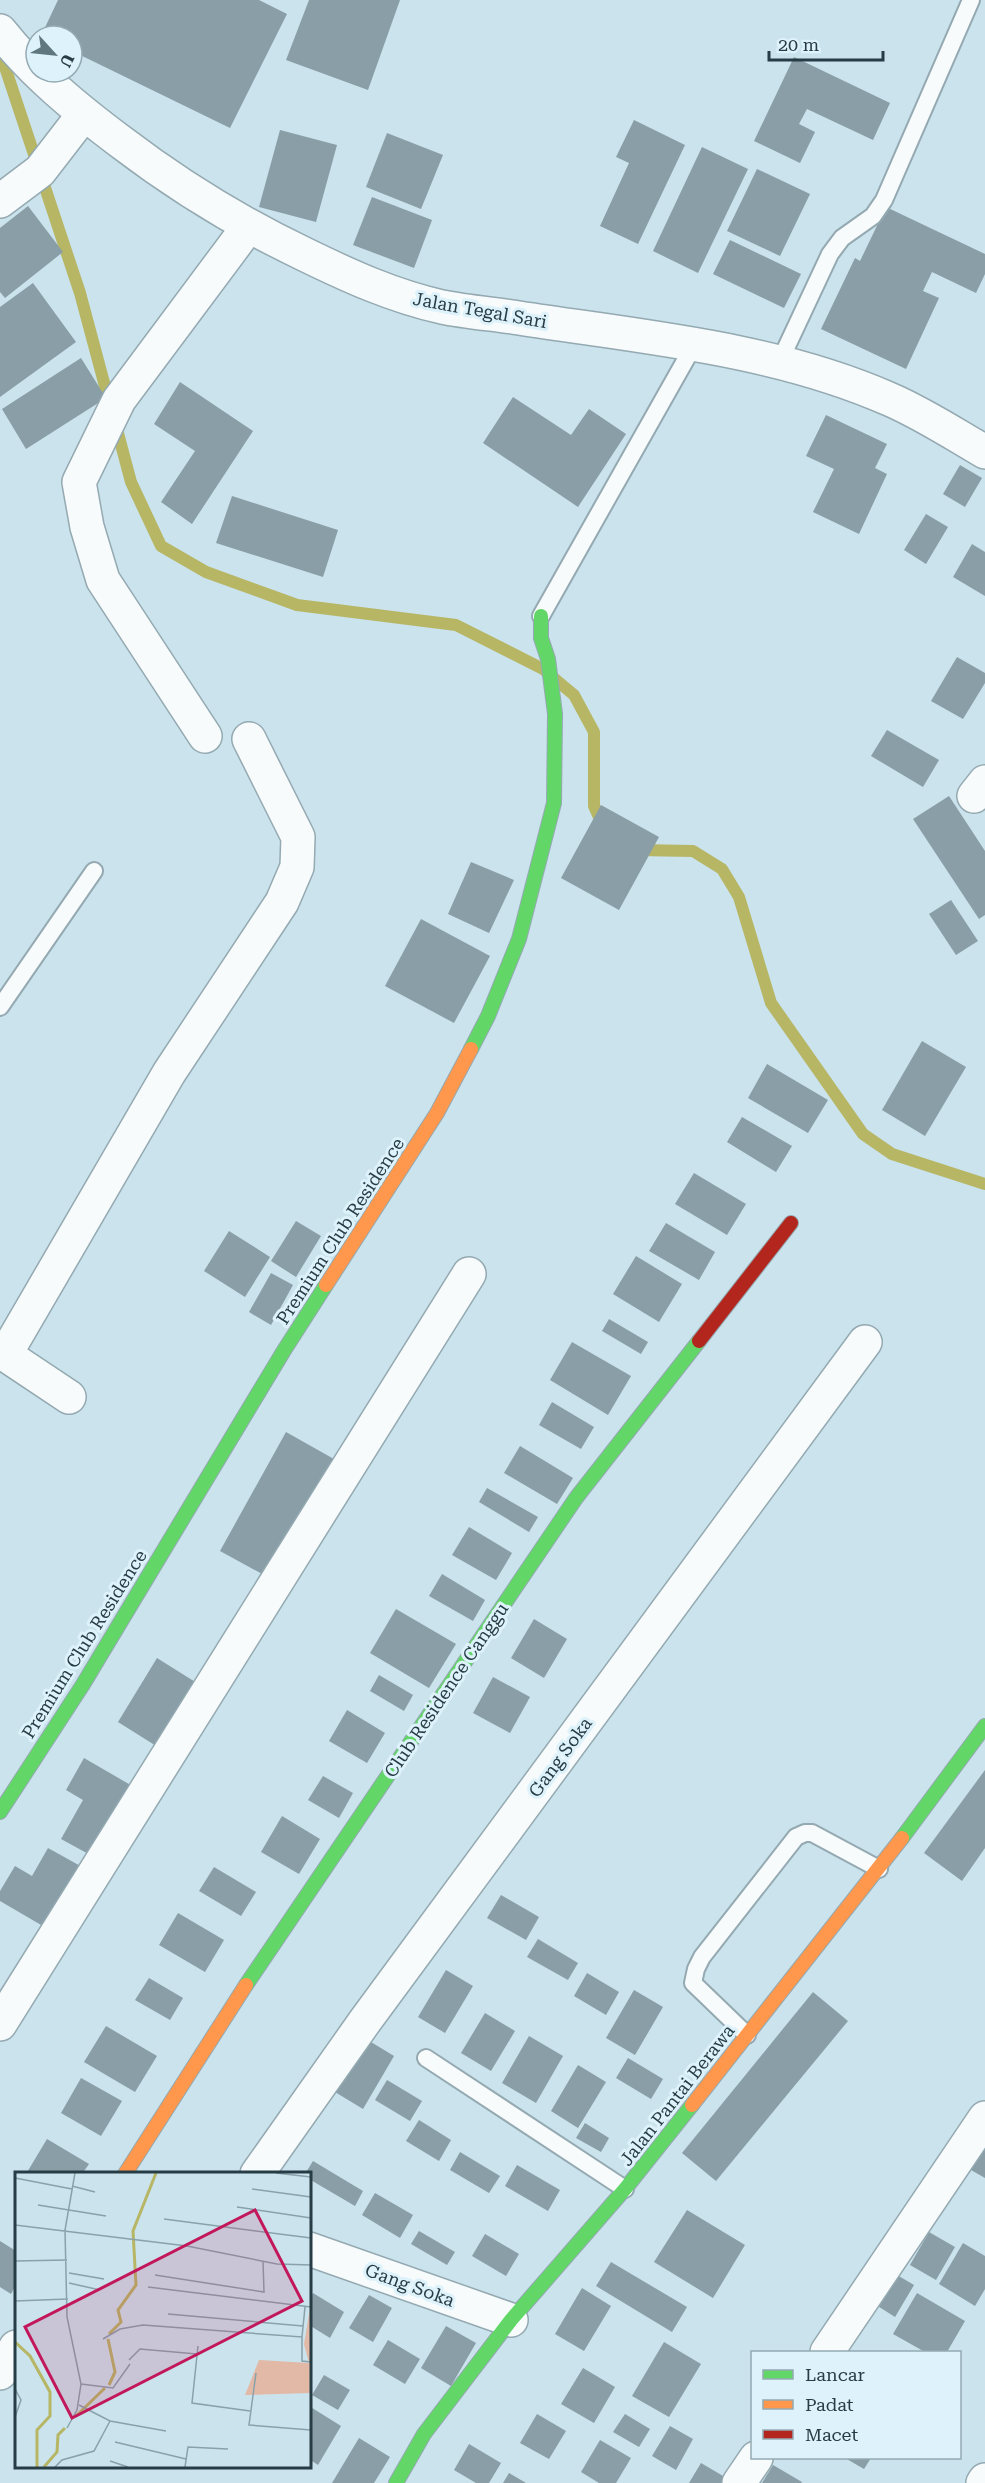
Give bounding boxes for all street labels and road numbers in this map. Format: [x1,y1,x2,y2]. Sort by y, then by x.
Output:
street label: Jalan Tegal Sari [411,288,549,332]
street label: Premium Club Residence [272,1134,408,1328]
street label: Premium Club Residence [17,1546,151,1742]
street label: Club Residence Canggu [380,1599,512,1781]
street label: Gang Soka [524,1713,596,1801]
street label: Jalan Pantai Berawa [615,2020,739,2170]
street label: Gang Soka [362,2259,458,2311]

